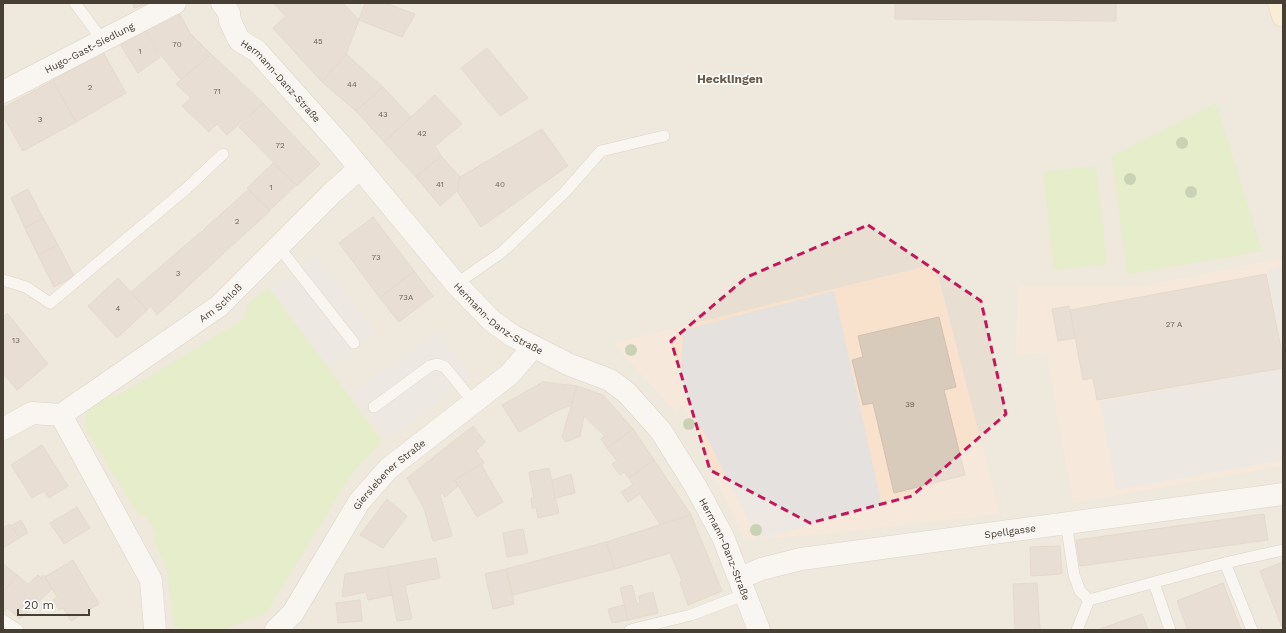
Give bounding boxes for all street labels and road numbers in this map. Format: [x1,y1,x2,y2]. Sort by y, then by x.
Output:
street label: Hugo-Gast-Siedlung [43,20,136,75]
street label: Hermann-Danz-Straße [239,37,323,124]
street label: Hermann-Danz-Straße [452,280,545,356]
street label: Am Schloß [197,281,244,324]
street label: Gierslebener Straße [350,437,427,512]
street label: Hermann-Danz-Straße [697,496,752,602]
street label: Spellgasse [984,522,1037,540]

